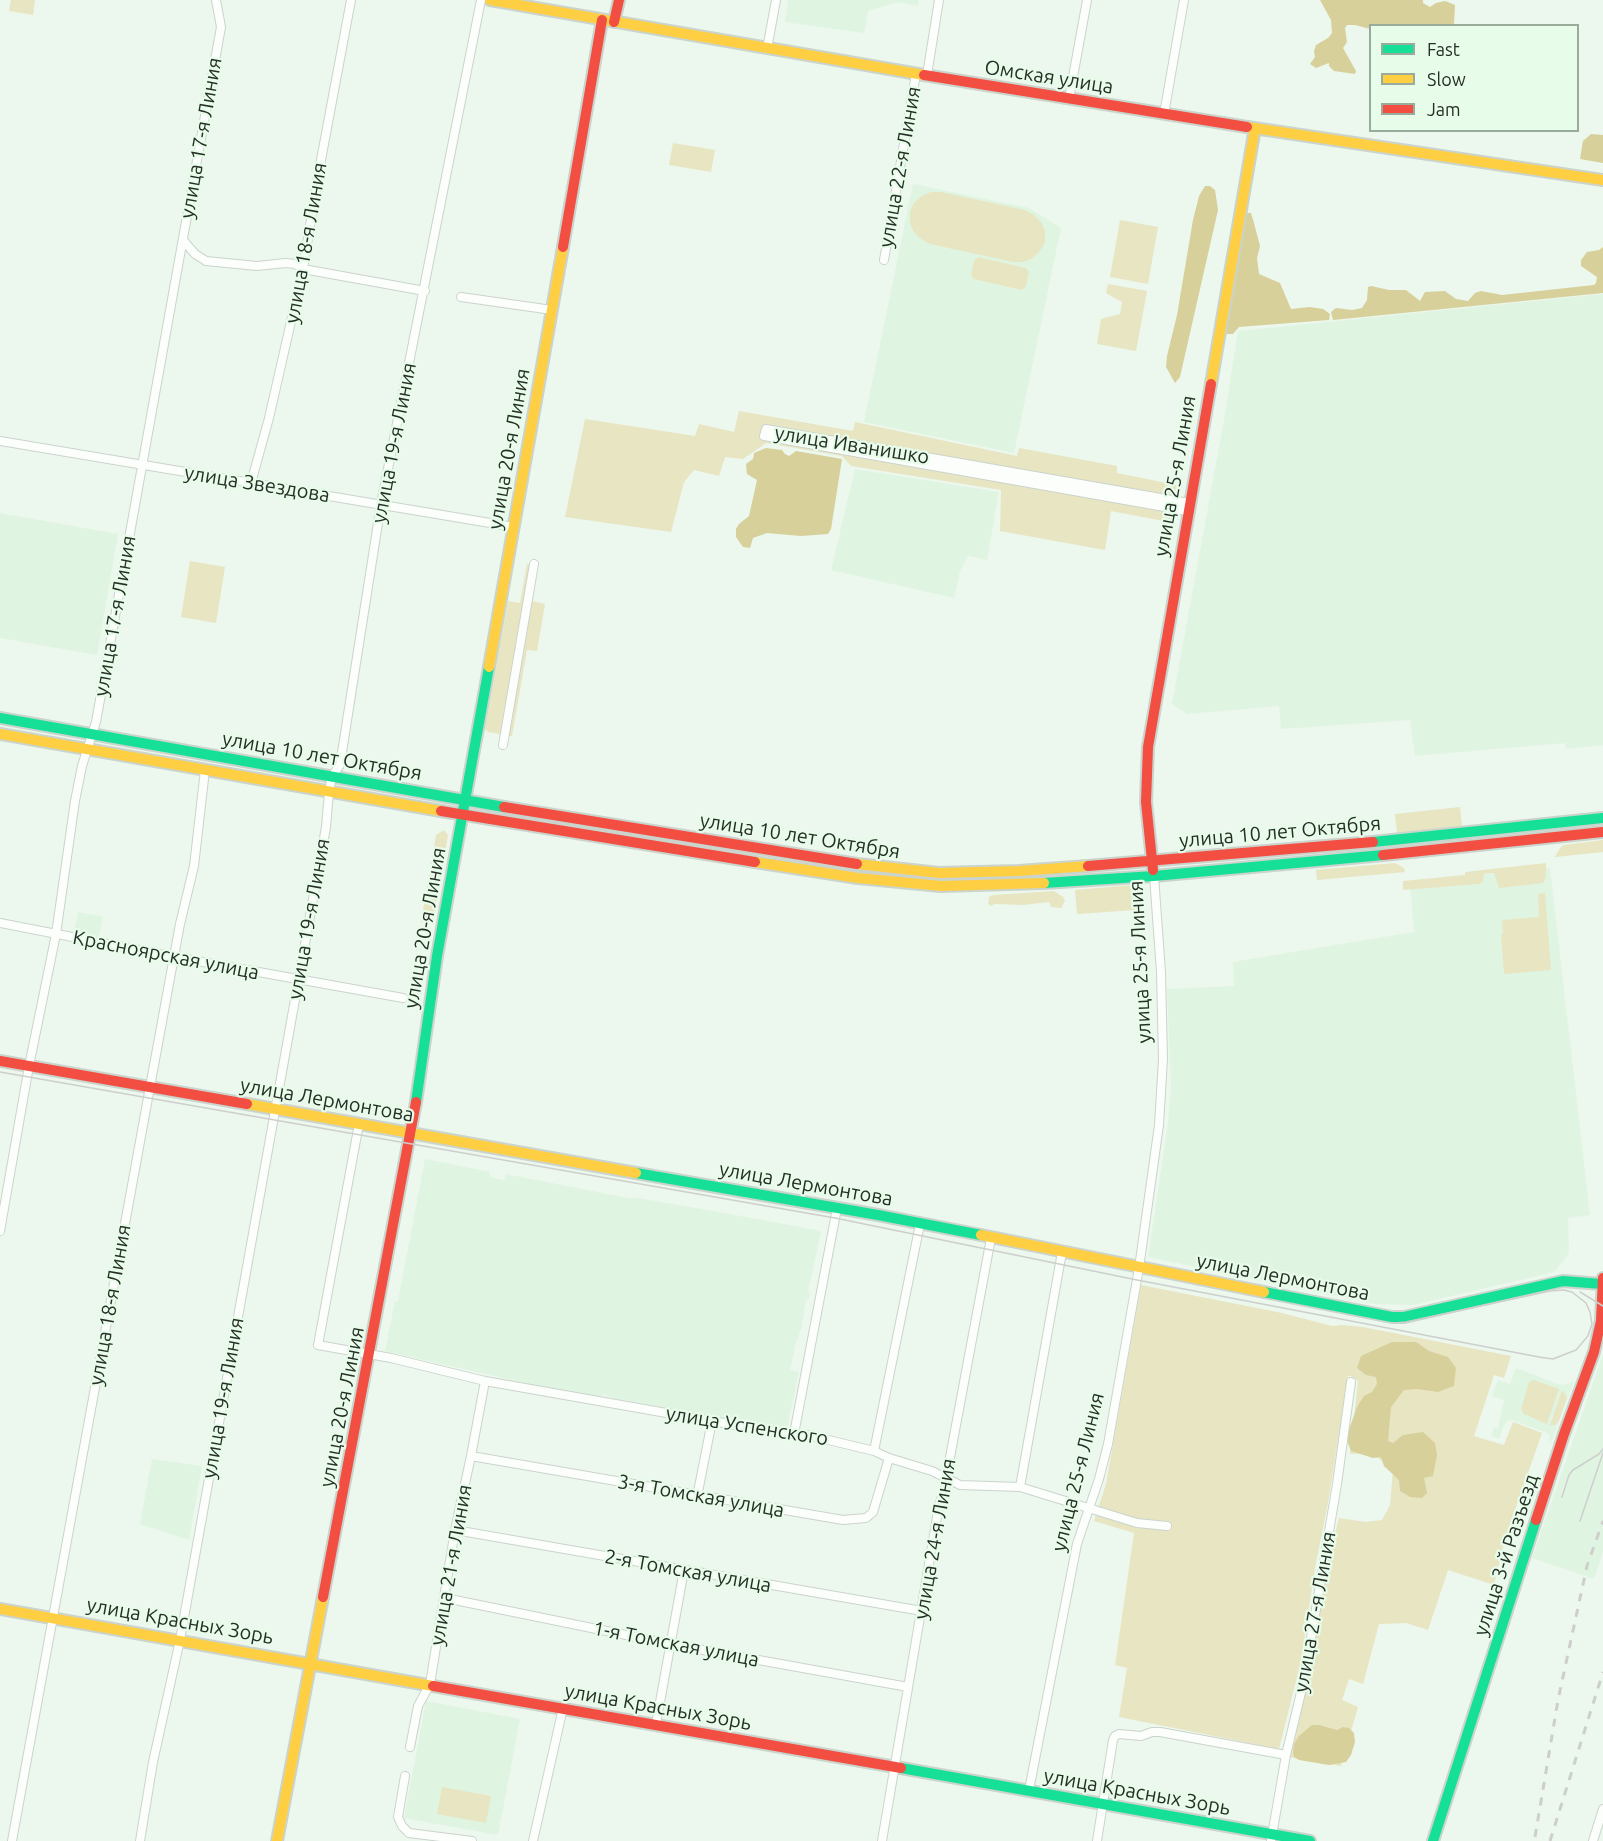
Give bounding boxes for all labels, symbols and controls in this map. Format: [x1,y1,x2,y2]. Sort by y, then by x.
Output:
legend [1369,24,1579,132]
text: Fast [1427,39,1460,59]
street label: Омская улица [983,55,1115,99]
street label: улица 17-я Линия [175,56,227,220]
text: Slow [1427,69,1466,89]
street label: улица 22-я Линия [874,85,926,249]
text: Jam [1427,99,1461,119]
street label: улица 18-я Линия [280,161,332,325]
street label: улица 19-я Линия [367,361,421,525]
street label: улица 20-я Линия [483,367,535,531]
street label: улица 25-я Линия [1149,394,1201,558]
street label: улица Иванишко [773,421,931,469]
street label: улица Звездова [183,461,331,507]
street label: улица 17-я Линия [89,534,141,698]
street label: улица 10 лет Октября [220,727,424,785]
street label: улица 10 лет Октября [698,808,902,864]
street label: улица 10 лет Октября [1178,811,1382,853]
street label: улица 19-я Линия [283,837,335,1001]
street label: улица 20-я Линия [399,846,451,1010]
street label: улица 25-я Линия [1124,880,1156,1044]
street label: Красноярская улица [71,925,261,985]
street label: улица Лермонтова [238,1073,416,1127]
street label: улица Лермонтова [717,1157,895,1211]
street label: улица 18-я Линия [84,1223,136,1387]
street label: улица Лермонтова [1194,1248,1372,1306]
street label: улица 19-я Линия [197,1316,249,1480]
street label: улица 20-я Линия [315,1325,369,1489]
street label: улица 25-я Линия [1047,1390,1109,1554]
street label: улица Успенского [664,1401,830,1451]
street label: улица 24-я Линия [909,1457,961,1621]
street label: 3-я Томская улица [616,1470,786,1522]
street label: улица 3-й Разъезд [1469,1471,1543,1639]
street label: улица 21-я Линия [425,1483,477,1647]
street label: улица 27-я Линия [1289,1530,1341,1694]
street label: 2-я Томская улица [603,1545,773,1597]
street label: улица Красных Зорь [85,1593,275,1649]
street label: 1-я Томская улица [591,1616,761,1672]
street label: улица Красных Зорь [563,1679,753,1735]
street label: улица Красных Зорь [1042,1764,1232,1820]

